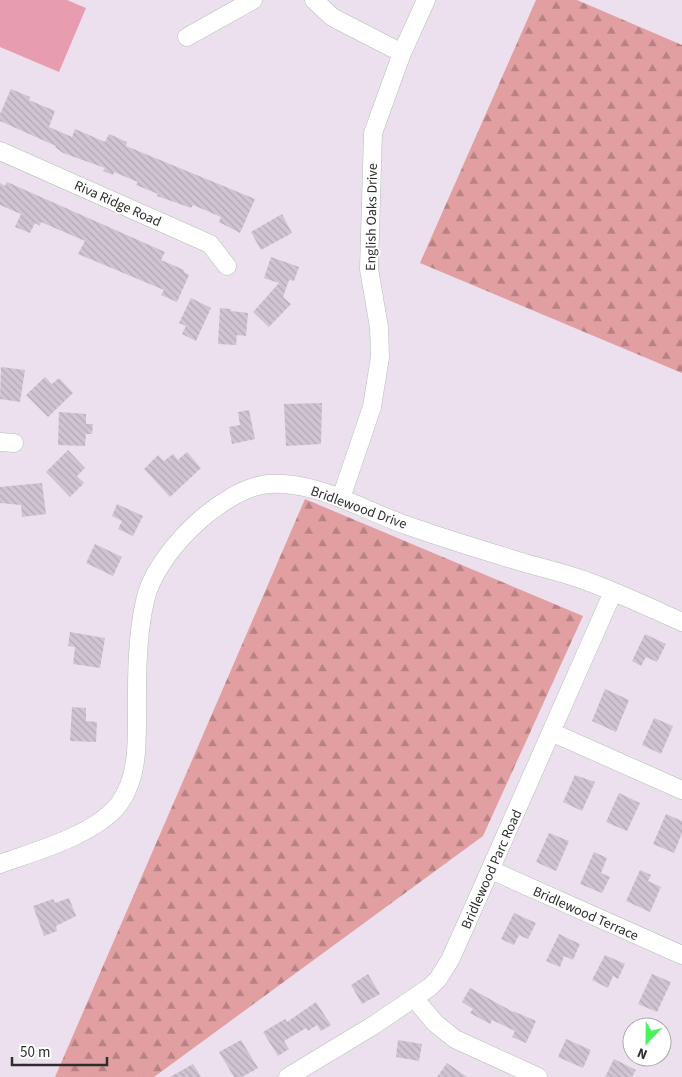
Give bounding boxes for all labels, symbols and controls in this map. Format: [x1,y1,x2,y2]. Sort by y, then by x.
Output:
street label: English Oaks Drive [361,163,383,271]
street label: Riva Ridge Road [71,176,164,232]
street label: Bridlewood Drive [308,481,410,535]
street label: Bridlewood Parc Road [457,806,527,932]
street label: Bridlewood Terrace [530,882,642,946]
north arrow [622,1017,672,1067]
scale bar [12,1034,108,1066]
text: 50 m [20,1042,50,1063]
text: N [634,1042,651,1064]

